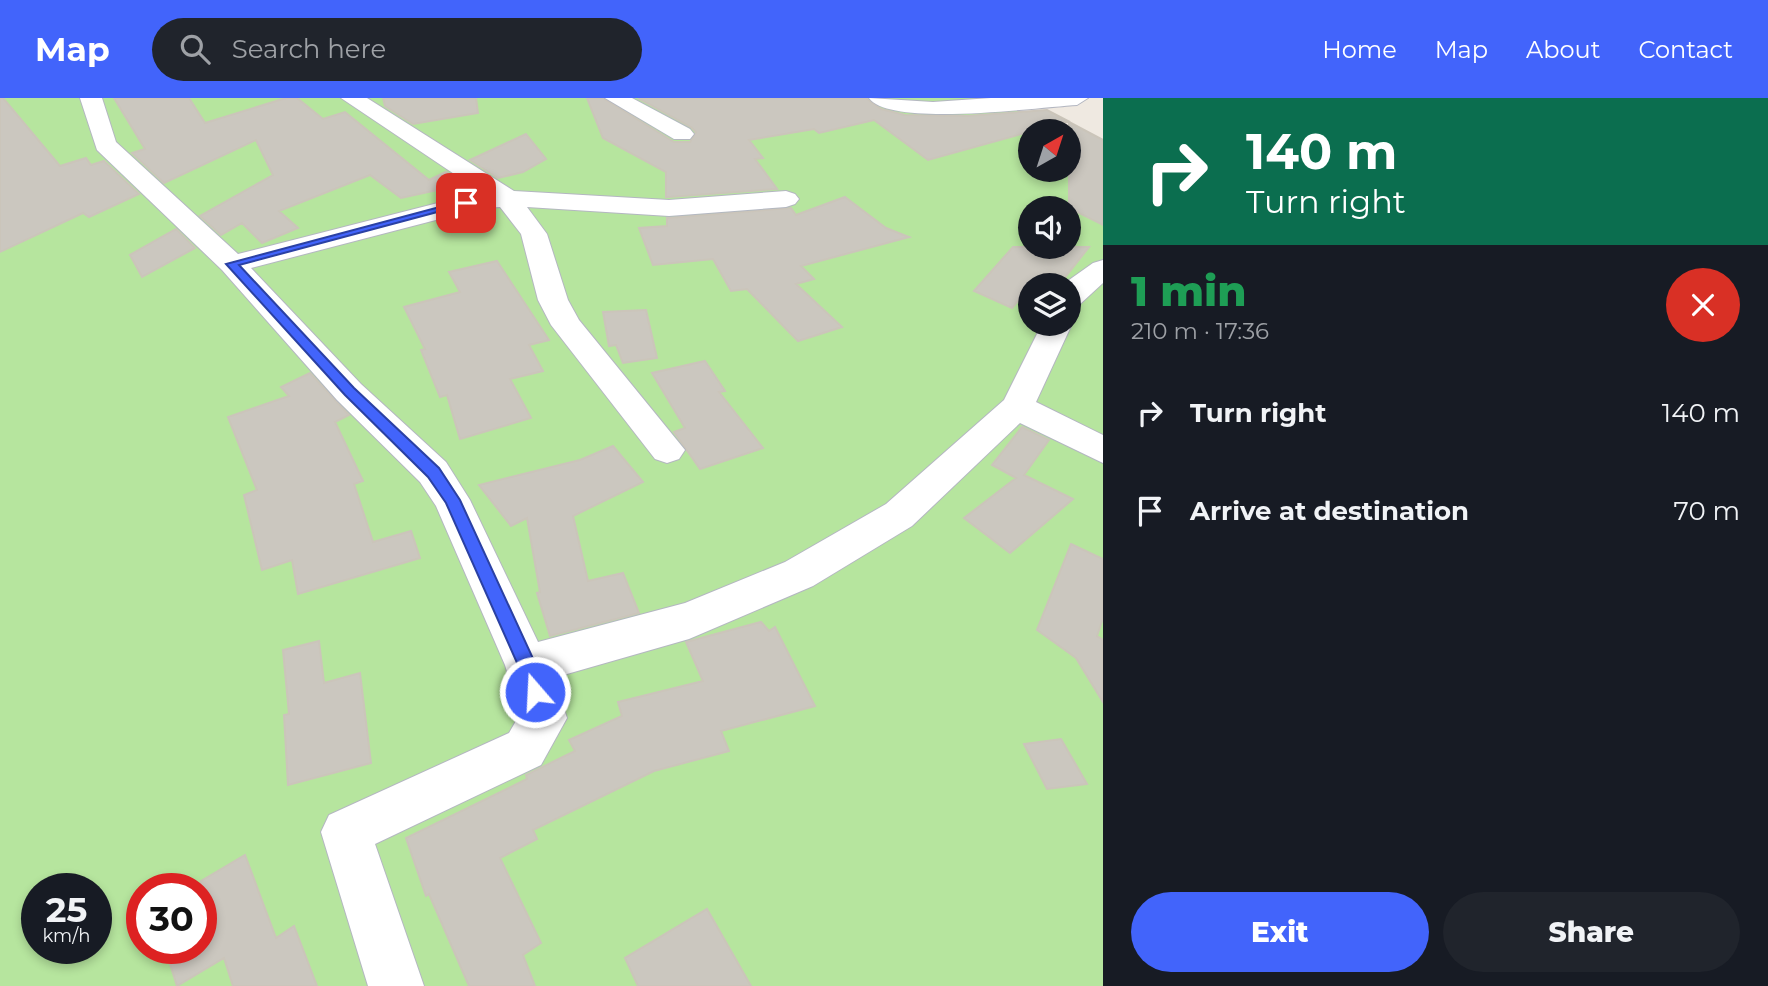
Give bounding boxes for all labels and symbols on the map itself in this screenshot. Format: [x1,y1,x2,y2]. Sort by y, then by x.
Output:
north arrow [1018,119,1082,182]
pin [436,173,496,233]
position arrow [498,655,572,729]
speed limit sign: 30 [126,873,217,964]

